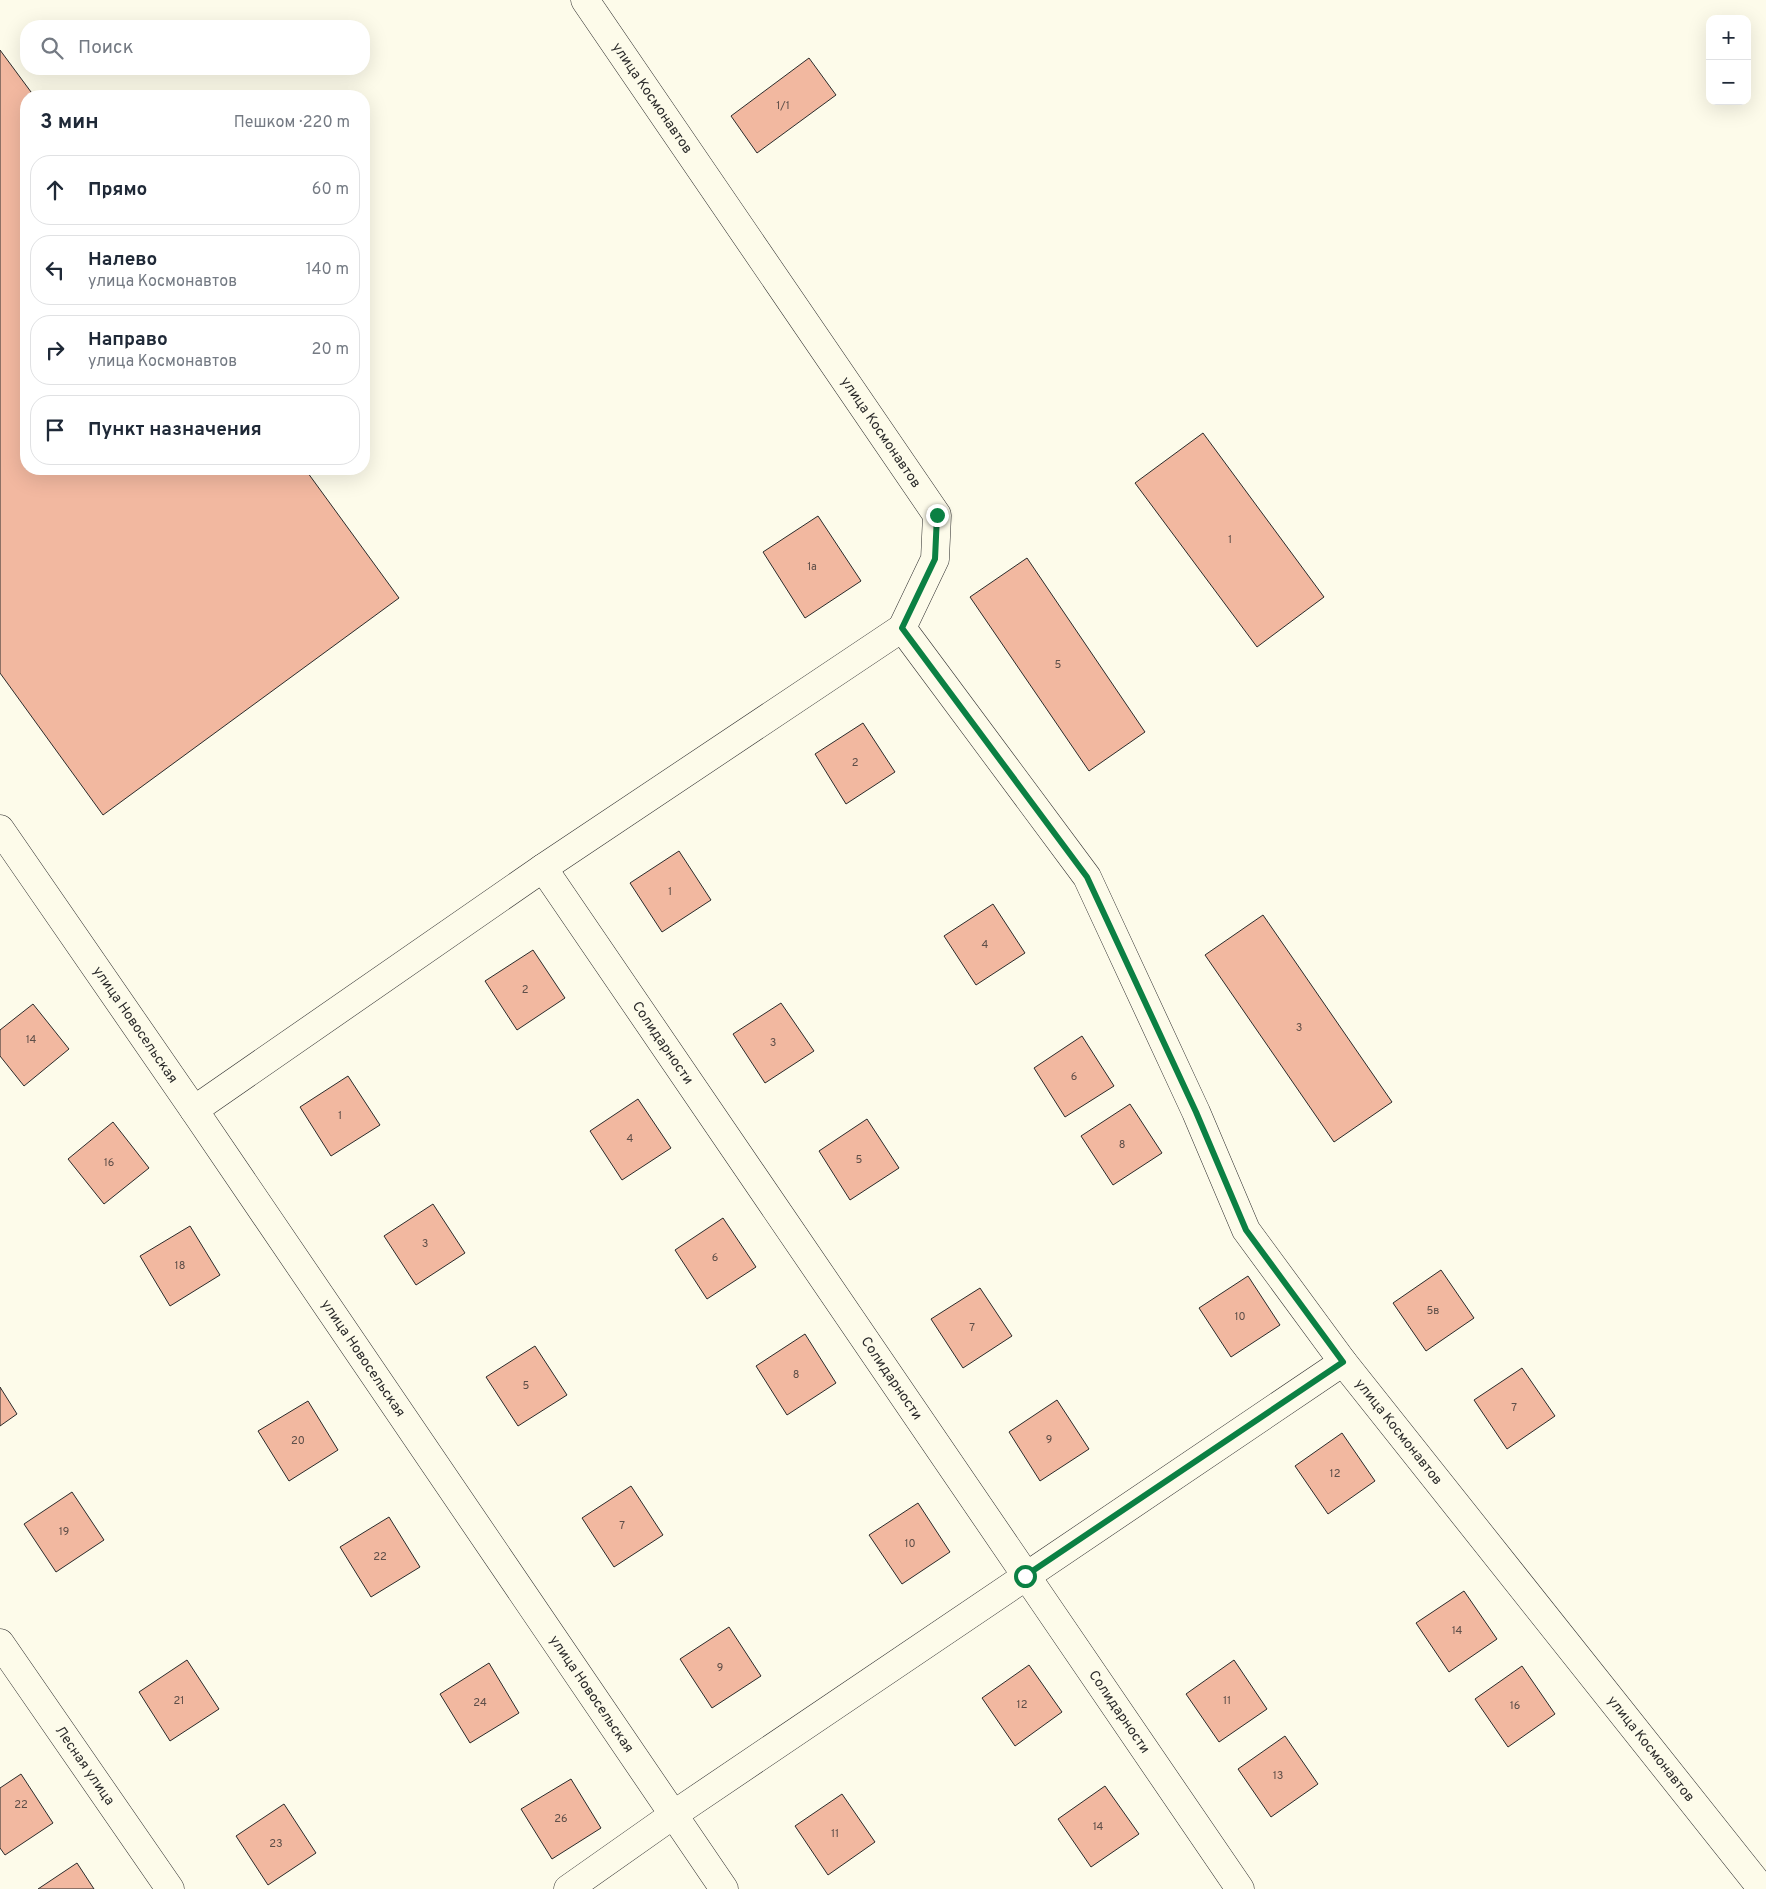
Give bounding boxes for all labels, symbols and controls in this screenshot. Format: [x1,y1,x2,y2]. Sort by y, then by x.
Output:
map controls [1706,15,1751,105]
button: + [1706,15,1751,60]
search box [20,20,370,75]
icon: search [38,34,66,62]
text: Поиск [78,36,134,60]
street label: улица Космонавтов [608,39,696,157]
button: − [1706,60,1751,105]
house number: 1/1 [776,99,790,113]
text: 3 мин [40,109,99,136]
text: Пешком · 220 m [234,113,350,133]
icon: ahead [41,176,69,204]
text: Прямо [88,178,147,202]
text: 60 m [312,180,349,200]
text: Налево [88,248,157,272]
icon: left [41,256,69,284]
text: 140 m [306,260,349,280]
text: улица Космонавтов [88,272,237,292]
text: Направо [88,328,168,352]
icon: right [41,336,69,364]
text: 20 m [312,340,349,360]
text: улица Космонавтов [88,352,237,372]
street label: улица Космонавтов [837,374,925,491]
icon: arrive [41,416,69,444]
text: Пункт назначения [88,418,262,442]
route end [926,504,949,527]
house number: 1 [1228,533,1232,547]
house number: 1а [807,560,817,574]
house number: 5 [1055,658,1062,672]
house number: 2 [852,756,858,770]
house number: 1 [668,885,672,899]
house number: 4 [982,938,989,952]
street label: улица Новосельская [89,963,181,1087]
house number: 2 [522,983,528,997]
street label: Солидарности [628,998,697,1088]
house number: 3 [1296,1021,1302,1035]
house number: 14 [26,1033,37,1047]
house number: 3 [770,1036,776,1050]
house number: 6 [1071,1070,1077,1084]
house number: 1 [338,1109,342,1123]
house number: 4 [627,1132,634,1146]
house number: 8 [1119,1138,1125,1152]
house number: 5 [856,1153,863,1167]
house number: 16 [104,1156,114,1170]
house number: 3 [422,1237,428,1251]
house number: 6 [712,1251,718,1265]
house number: 18 [175,1259,185,1273]
street label: улица Новосельская [317,1297,409,1420]
house number: 5в [1427,1304,1439,1318]
house number: 10 [1234,1310,1246,1324]
house number: 7 [969,1321,975,1335]
street label: Солидарности [857,1334,926,1423]
house number: 8 [793,1368,799,1382]
street label: улица Космонавтов [1351,1376,1446,1488]
house number: 5 [523,1379,530,1393]
house number: 7 [1511,1401,1517,1415]
house number: 9 [1046,1433,1052,1447]
house number: 20 [291,1434,305,1448]
house number: 12 [1330,1467,1340,1481]
house number: 7 [619,1519,625,1533]
house number: 19 [59,1525,69,1539]
house number: 10 [904,1537,916,1551]
house number: 22 [373,1550,387,1564]
route start [1014,1565,1037,1588]
house number: 14 [1452,1624,1463,1638]
street label: улица Новосельская [546,1632,637,1756]
house number: 9 [717,1661,723,1675]
street label: Солидарности [1085,1667,1154,1757]
street label: улица Космонавтов [1603,1693,1698,1805]
house number: 21 [174,1694,184,1708]
house number: 11 [1223,1694,1231,1708]
house number: 24 [473,1696,487,1710]
house number: 12 [1017,1698,1027,1712]
house number: 16 [1510,1699,1520,1713]
street label: Лесная улица [51,1723,118,1809]
house number: 13 [1273,1769,1283,1783]
house number: 22 [14,1798,28,1812]
house number: 26 [554,1812,568,1826]
house number: 14 [1093,1820,1104,1834]
house number: 11 [831,1827,839,1841]
house number: 23 [269,1837,283,1851]

